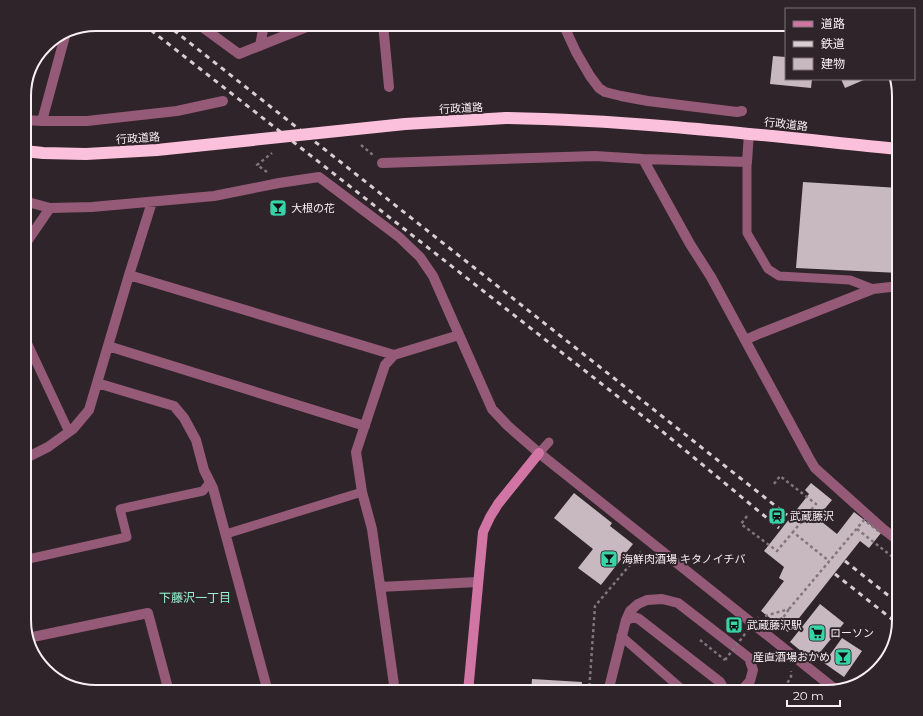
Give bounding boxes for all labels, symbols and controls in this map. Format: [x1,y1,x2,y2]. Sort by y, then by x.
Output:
legend [785,8,915,80]
text: 道路 [821,16,845,31]
text: 鉄道 [821,36,845,51]
text: 建物 [821,56,845,71]
street label: 行政道路 [439,100,483,116]
street label: 行政道路 [763,115,809,133]
street label: 行政道路 [116,129,160,147]
bar icon: 大根の花 [268,198,288,218]
place label: 大根の花 [291,201,335,215]
station icon: 武蔵藤沢 [767,506,787,526]
place label: 武蔵藤沢 [790,509,834,523]
bar icon: 海鮮肉酒場 キタノイチバ [599,549,619,569]
place label: 海鮮肉酒場 キタノイチバ [622,552,746,566]
district label: 下藤沢一丁目 [159,590,231,605]
bus stop icon: 武蔵藤沢駅 [724,615,744,635]
place label: 武蔵藤沢駅 [747,618,802,632]
supermarket icon: ローソン [807,623,827,643]
place label: ローソン [830,626,874,640]
bar icon: 産直酒場おかめ [833,647,853,667]
place label: 産直酒場おかめ [753,650,830,664]
scale bar [787,682,840,708]
text: 20 m [793,688,824,703]

